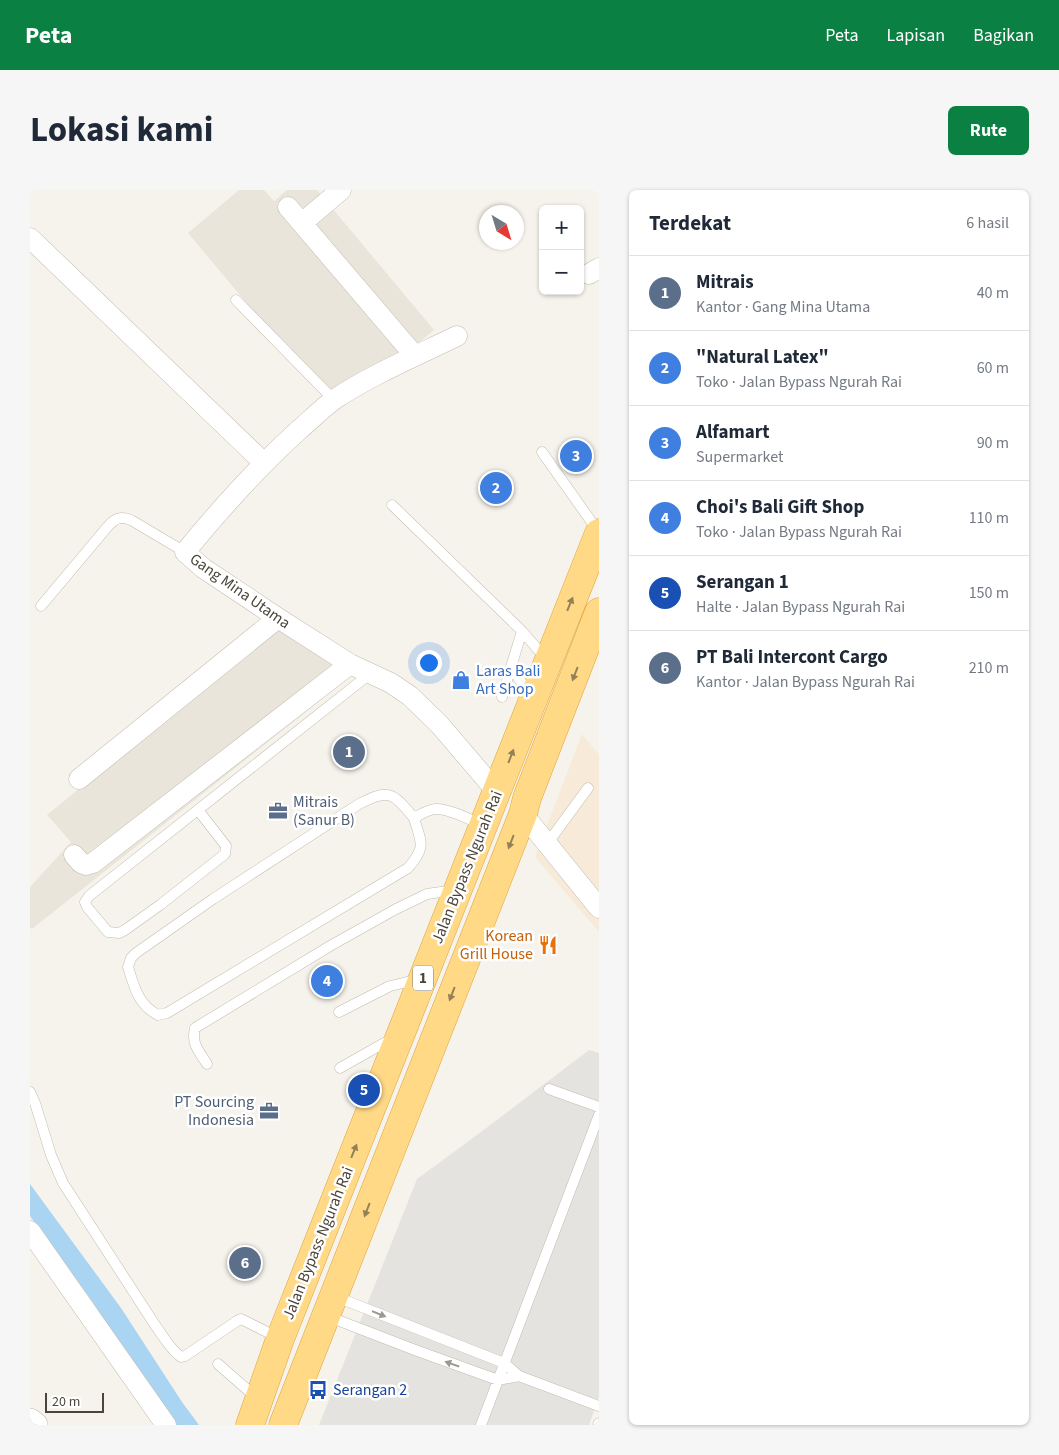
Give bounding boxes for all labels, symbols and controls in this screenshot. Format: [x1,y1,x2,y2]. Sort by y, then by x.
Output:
text: Peta [25,18,72,53]
text: Peta [825,23,858,48]
text: Lapisan [886,23,945,48]
text: Bagikan [973,23,1034,48]
text: Lokasi kami [30,105,213,155]
button: Rute [948,106,1029,155]
north arrow [479,205,524,250]
map controls [539,205,584,295]
button: + [539,205,584,250]
text: Terdekat [649,208,731,238]
text: 6 hasil [966,212,1009,234]
button: − [539,250,584,295]
text: Mitrais [696,269,754,296]
text: 1 [661,282,669,304]
text: 40 m [977,282,1009,304]
text: Kantor · Gang Mina Utama [696,296,870,318]
text: "Natural Latex" [696,344,829,371]
text: 2 [661,357,669,379]
text: 60 m [977,357,1009,379]
text: Toko · Jalan Bypass Ngurah Rai [696,371,902,393]
text: Alfamart [696,419,770,446]
text: 3 [661,432,669,454]
text: 90 m [977,432,1009,454]
pin: 3 [560,437,592,475]
text: Supermarket [696,446,783,468]
pin: 2 [480,469,512,507]
text: Choi's Bali Gift Shop [696,494,864,521]
text: 4 [661,507,669,529]
text: 110 m [969,507,1009,529]
text: Toko · Jalan Bypass Ngurah Rai [696,521,902,543]
street label: Gang Mina Utama [185,548,295,634]
text: Serangan 1 [696,569,789,596]
text: 5 [661,582,669,604]
text: 150 m [969,582,1009,604]
one-way arrow [566,596,574,611]
text: Halte · Jalan Bypass Ngurah Rai [696,596,905,618]
text: PT Bali Intercont Cargo [696,644,888,671]
your location [416,650,442,676]
text: 6 [661,657,669,679]
text: 210 m [969,657,1009,679]
place label: Laras Bali Art Shop [476,660,540,700]
one-way arrow [571,667,579,682]
shop icon: Laras Bali Art Shop [450,669,472,691]
text: Kantor · Jalan Bypass Ngurah Rai [696,671,915,693]
pin: 1 [333,733,365,771]
one-way arrow [508,748,515,763]
street label: Jalan Bypass Ngurah Rai [426,787,508,947]
place label: Mitrais (Sanur B) [293,791,355,831]
office icon: Mitrais (Sanur B) [267,800,289,822]
one-way arrow [507,835,515,850]
place label: Korean Grill House [460,925,533,965]
restaurant icon: Korean Grill House [537,934,559,956]
pin: 4 [311,962,343,1000]
road number: 1 [413,966,433,990]
one-way arrow [448,987,456,1002]
pin: 5 [348,1071,380,1109]
place label: PT Sourcing Indonesia [174,1091,254,1131]
office icon: PT Sourcing Indonesia [258,1100,280,1122]
one-way arrow [351,1143,358,1158]
street label: Jalan Bypass Ngurah Rai [277,1163,359,1323]
one-way arrow [363,1203,371,1218]
pin: 6 [229,1244,261,1282]
one-way arrow [372,1310,387,1318]
one-way arrow [444,1359,459,1367]
bus stop icon: Serangan 2 [307,1379,329,1401]
place label: Serangan 2 [333,1379,407,1401]
scale bar [45,1390,104,1413]
text: 20 m [52,1392,80,1412]

